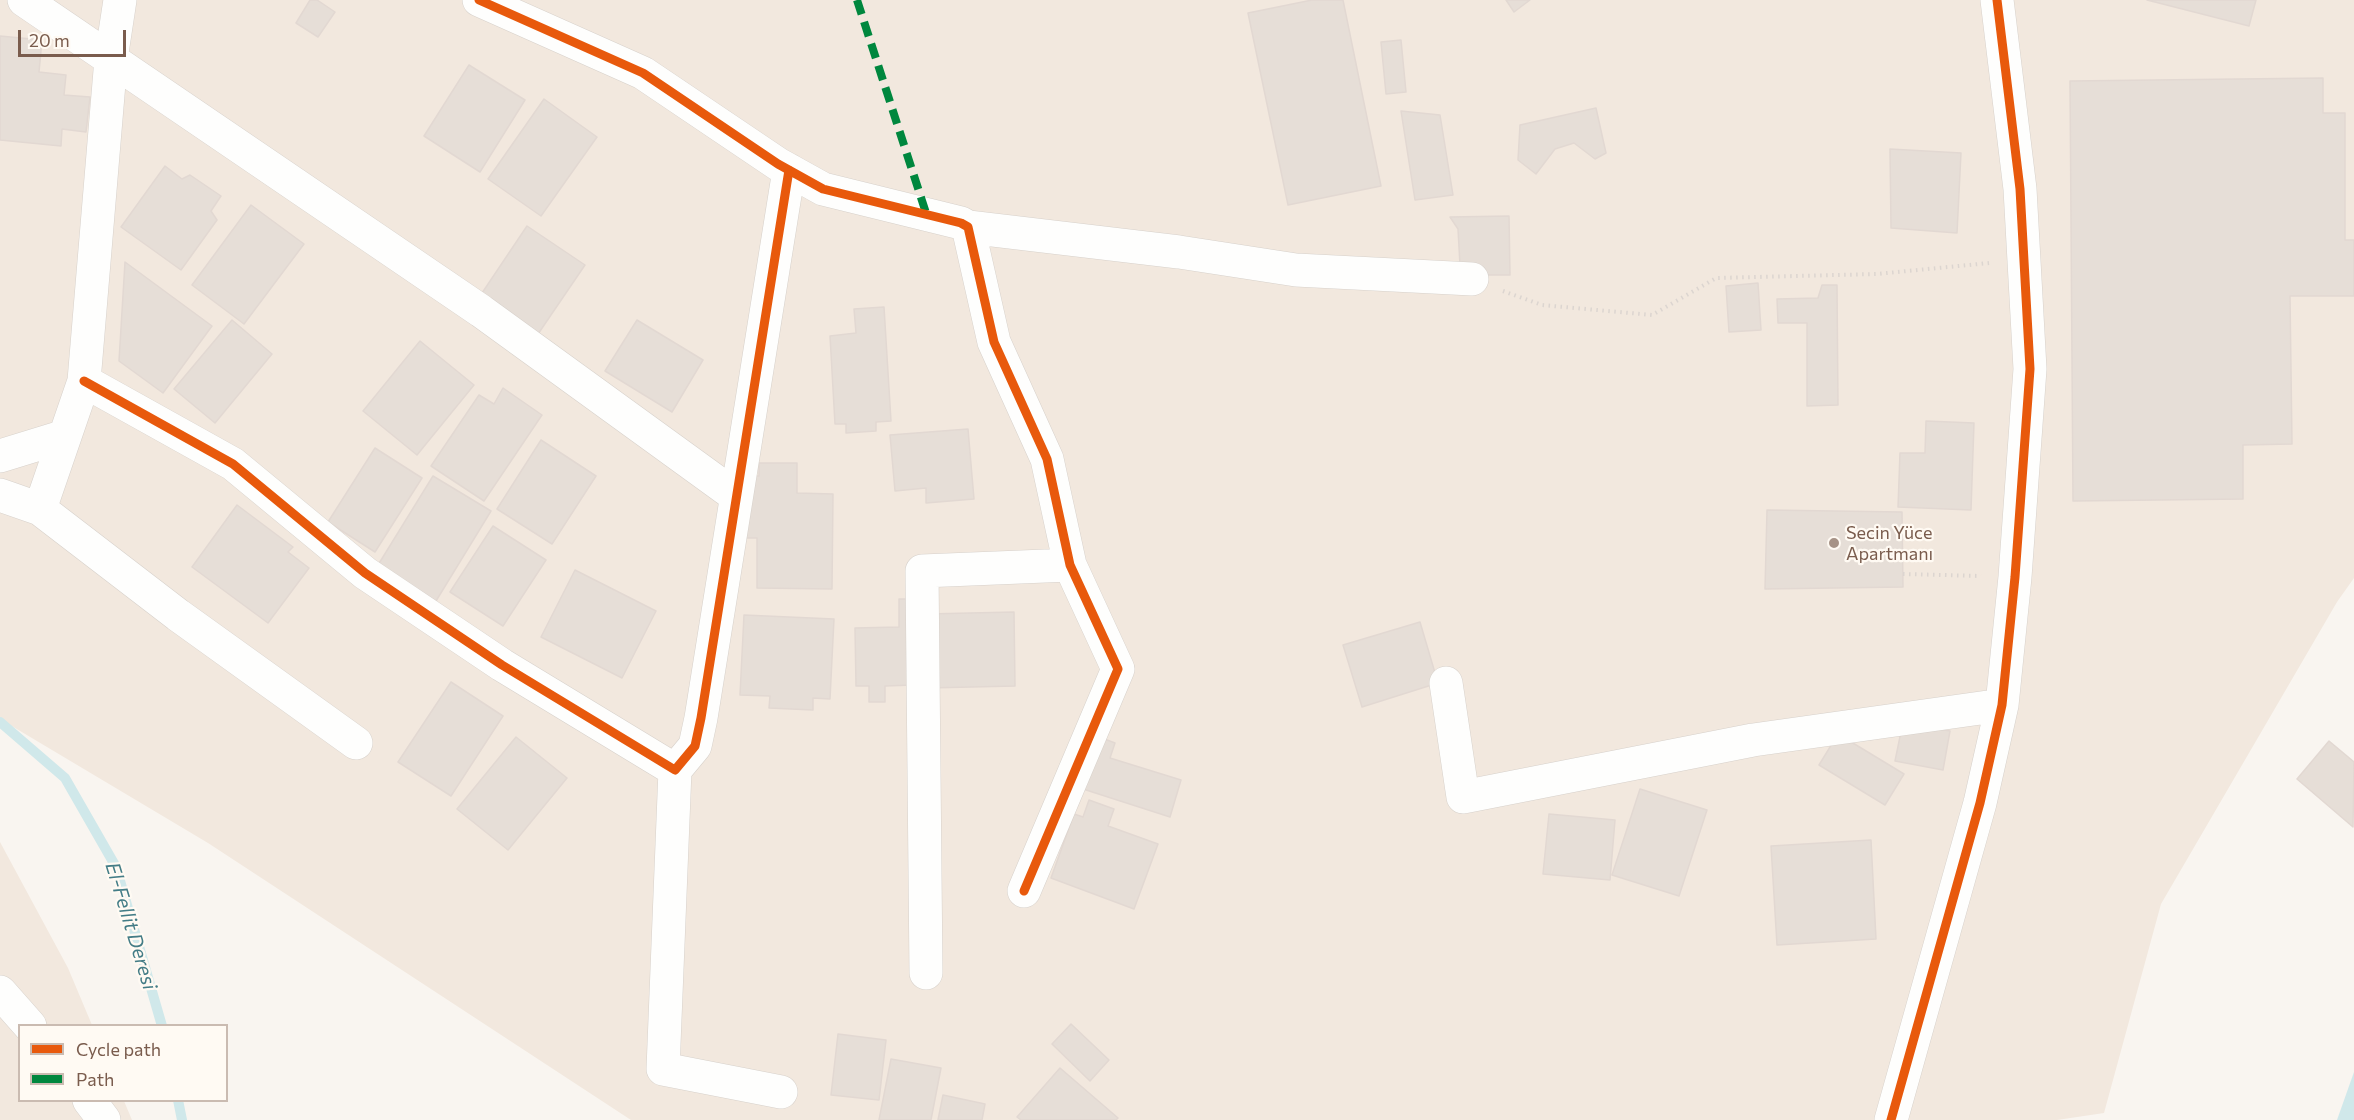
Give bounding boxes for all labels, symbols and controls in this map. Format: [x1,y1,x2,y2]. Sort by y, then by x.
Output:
scale bar [21,18,129,56]
text: 20 m [29,29,70,51]
place label: Secin Yüce Apartmanı [1846,522,1933,564]
marker: Secin Yüce Apartmanı [1827,536,1841,550]
water label: El-Fellit Deresi [100,859,162,993]
legend [18,1024,228,1102]
text: Cycle path [76,1038,161,1060]
text: Path [76,1068,114,1090]

